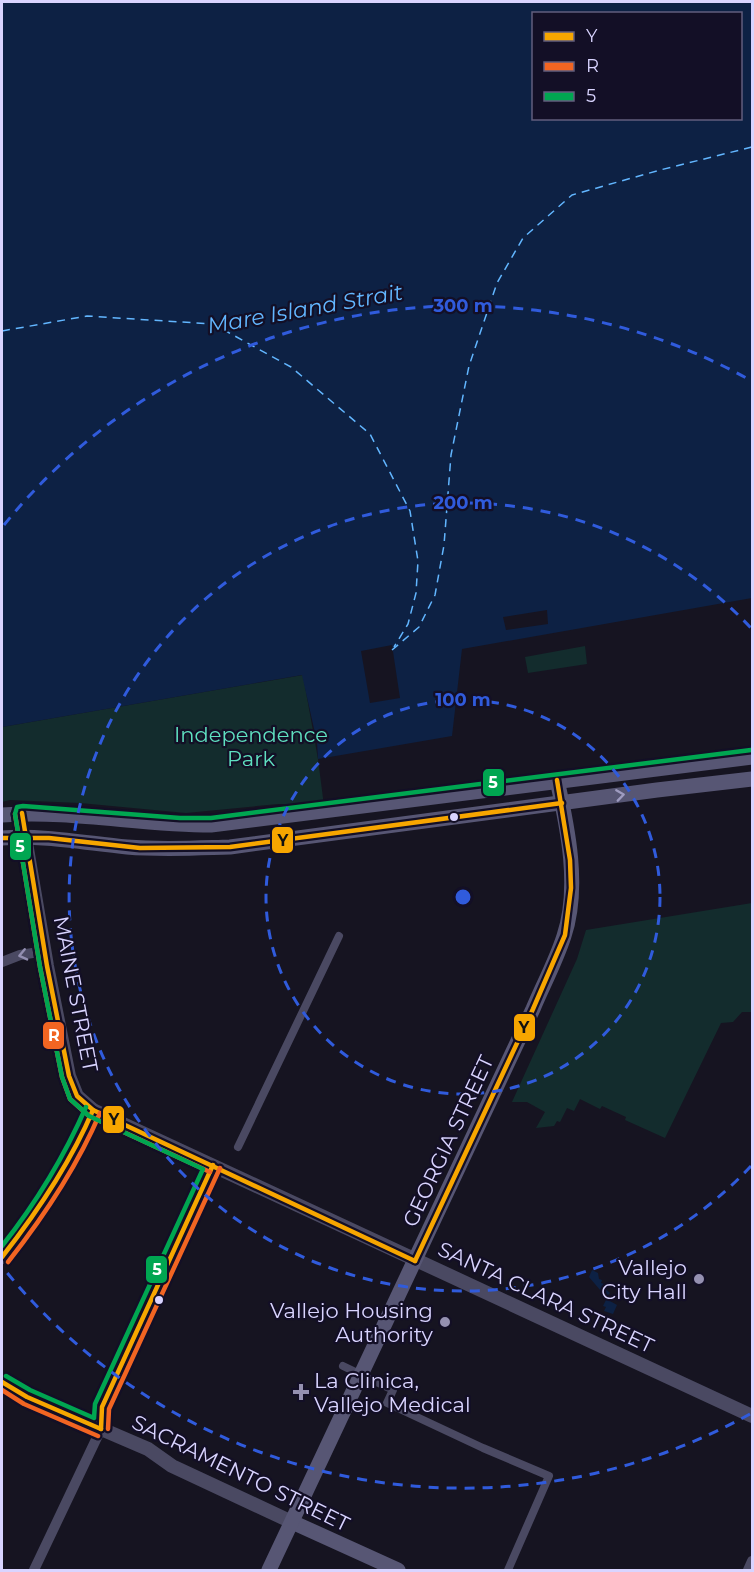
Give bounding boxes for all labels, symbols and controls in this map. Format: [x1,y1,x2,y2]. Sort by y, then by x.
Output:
legend [532,12,742,120]
text: Y [586,25,598,47]
text: R [586,55,599,77]
text: 5 [586,85,596,107]
water label: Mare Island Strait [205,278,405,339]
text: 300 m [432,295,493,317]
text: 200 m [433,492,493,514]
text: 100 m [435,689,491,711]
park label: Independence Park [174,722,328,771]
line badge: 5 [482,768,505,797]
text: 5 [488,773,498,792]
one-way arrow [616,789,625,801]
unlabelled marker [448,811,460,823]
line badge: Y [271,826,294,854]
text: Y [277,831,290,850]
line badge: 5 [9,832,32,861]
text: 5 [15,837,25,856]
centre of rings [453,887,473,907]
street label: MAINE STREET [49,914,103,1074]
one-way arrow [18,948,28,961]
line badge: Y [513,1013,536,1042]
text: Y [518,1018,531,1037]
line badge: R [42,1021,65,1050]
street label: GEORGIA STREET [397,1051,499,1231]
line badge: Y [102,1105,125,1134]
text: Y [108,1110,121,1129]
street label: SANTA CLARA STREET [434,1236,658,1358]
line badge: 5 [145,1255,168,1284]
place label: Vallejo City Hall [601,1255,687,1304]
text: 5 [152,1260,162,1279]
marker: Vallejo City Hall [692,1272,706,1286]
unlabelled marker [153,1294,165,1306]
place label: Vallejo Housing Authority [270,1298,434,1347]
marker: Vallejo Housing Authority [438,1315,452,1329]
place label: La Clinica, Vallejo Medical [314,1368,471,1417]
marker: La Clinica, Vallejo Medical [292,1383,310,1401]
street label: SACRAMENTO STREET [128,1409,354,1537]

